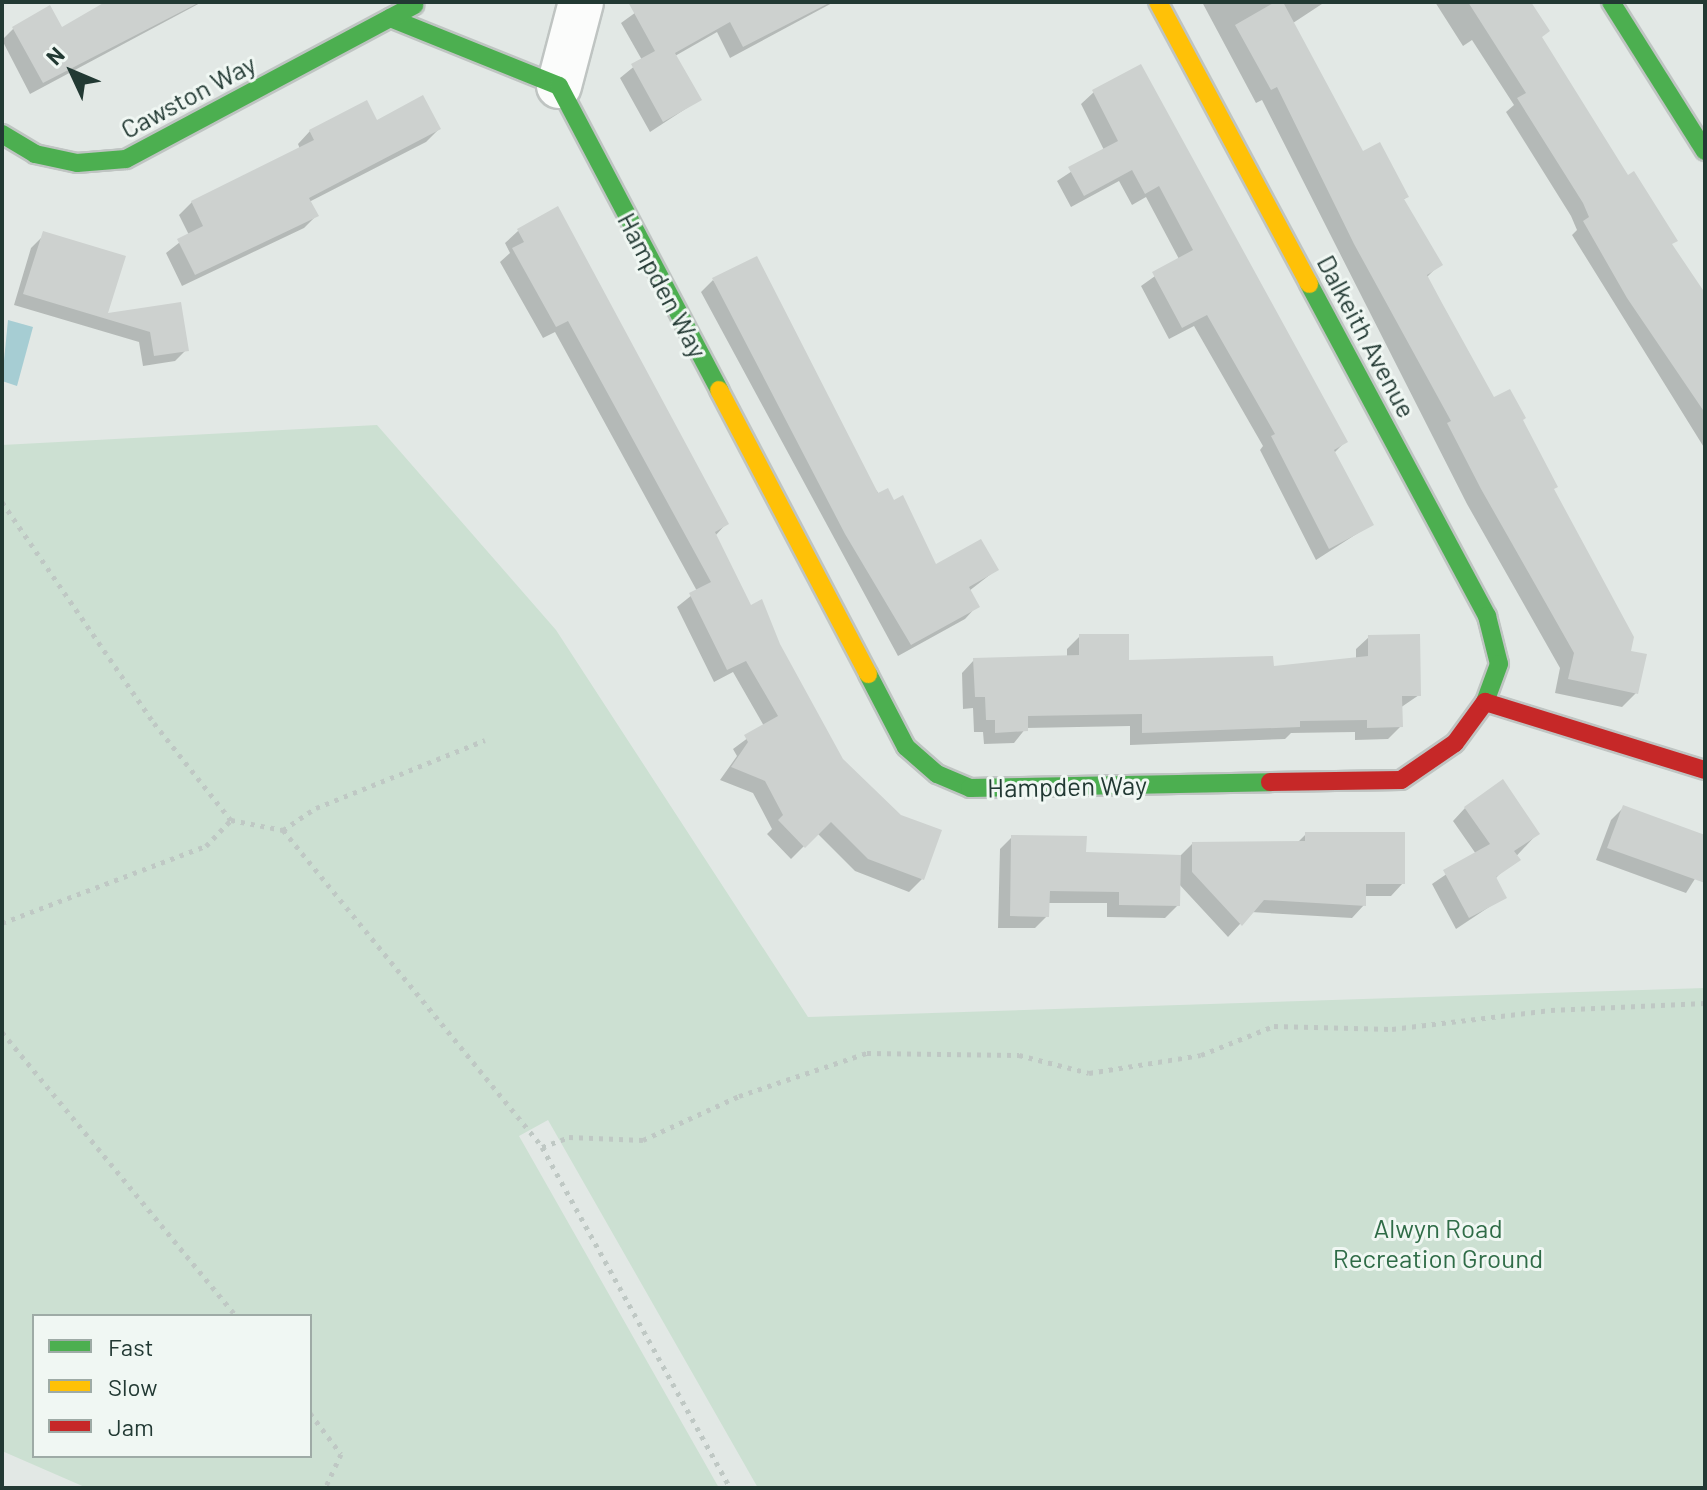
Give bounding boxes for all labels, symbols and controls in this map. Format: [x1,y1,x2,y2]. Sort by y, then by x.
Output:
north arrow [32,32,112,112]
text: N [40,41,69,70]
street label: Cawston Way [115,47,261,145]
street label: Hampden Way [612,207,714,363]
street label: Dalkeith Avenue [1311,249,1423,423]
street label: Hampden Way [987,769,1147,803]
park label: Alwyn Road Recreation Ground [1333,1212,1543,1274]
legend [32,1314,312,1458]
text: Fast [108,1332,153,1361]
text: Slow [108,1372,157,1401]
text: Jam [108,1412,154,1441]

